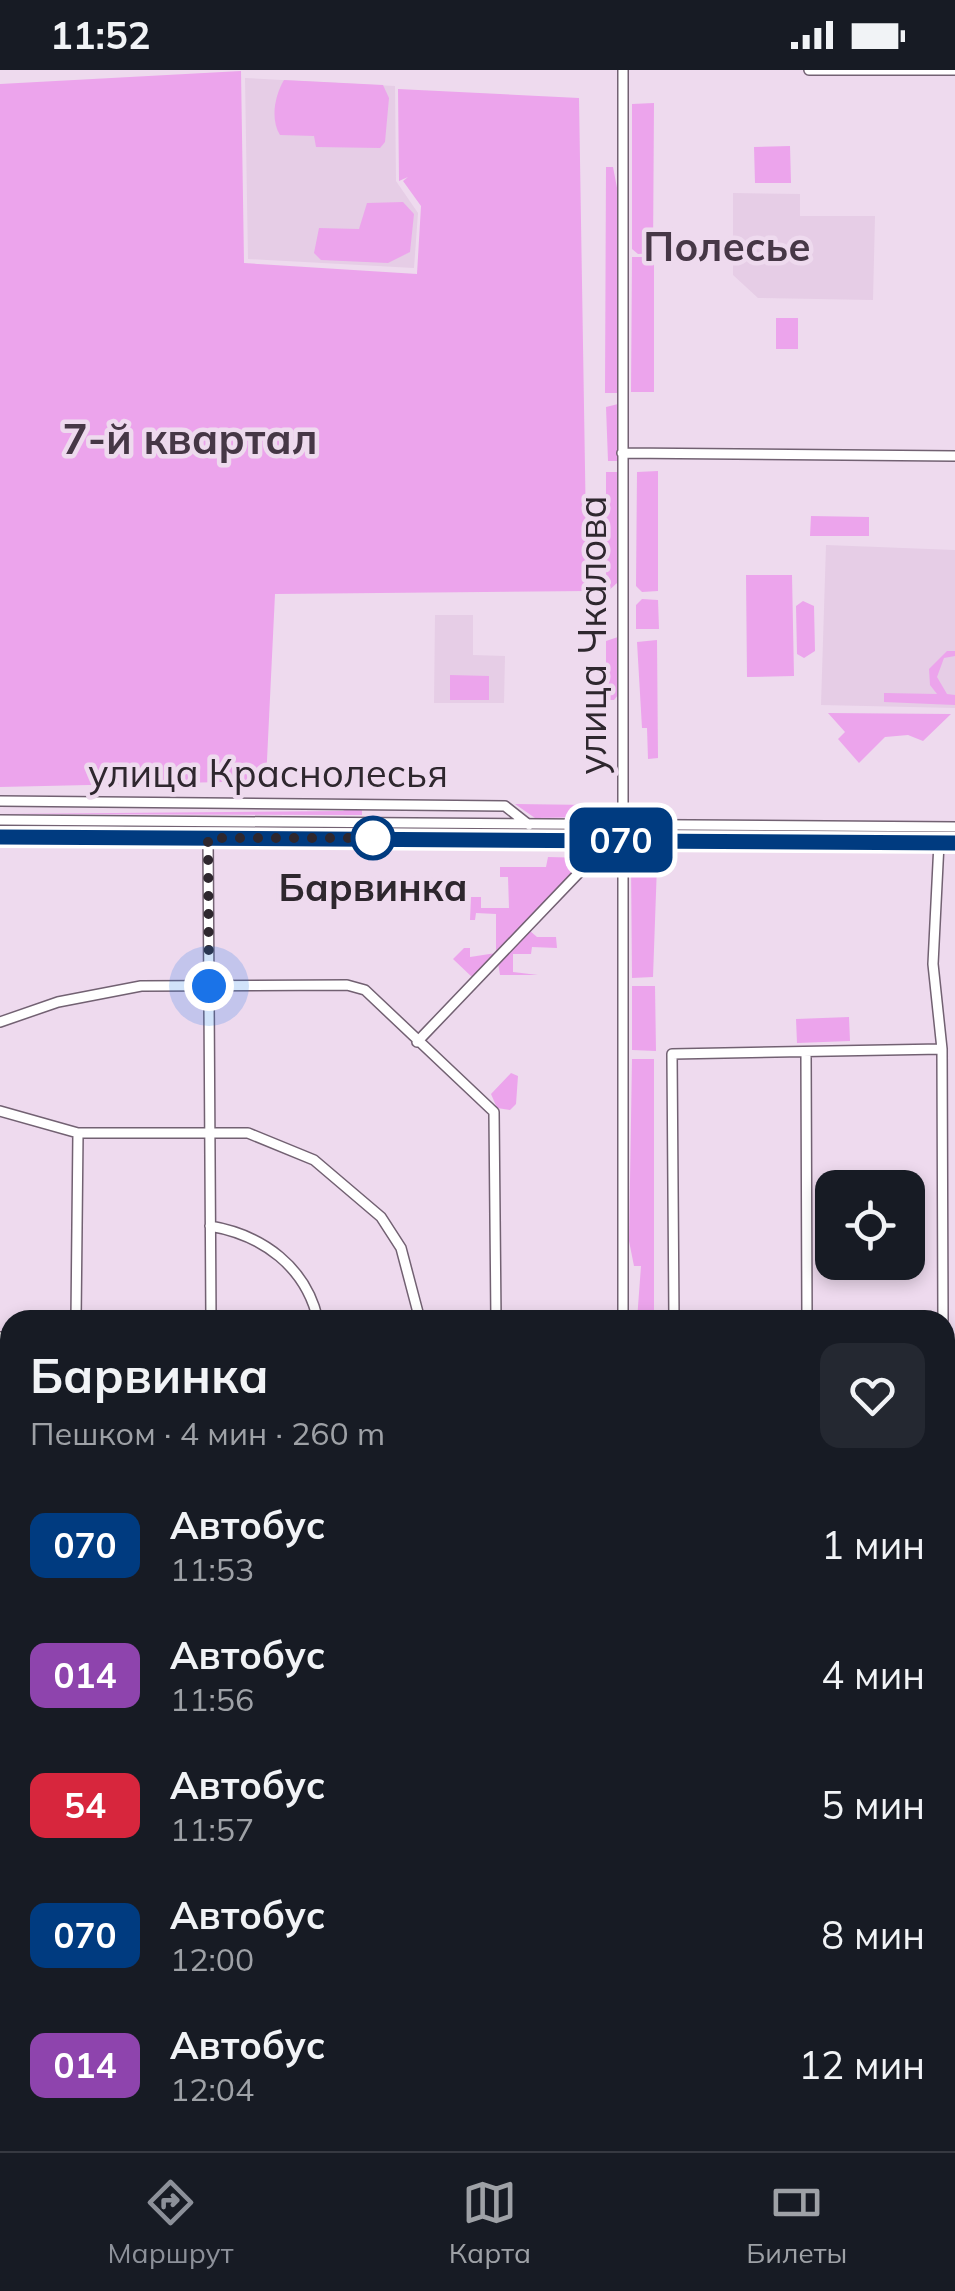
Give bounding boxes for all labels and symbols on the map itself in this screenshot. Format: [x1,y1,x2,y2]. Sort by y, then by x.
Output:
district label: Полесье [643,221,811,271]
district label: 7-й квартал [63,412,317,465]
street label: улица Чкалова [568,495,616,775]
street label: улица Краснолесья [88,749,448,797]
line badge: 070 [564,808,678,872]
marker: Барвинка [352,817,394,859]
place label: Барвинка [279,863,467,911]
your location [184,961,234,1011]

